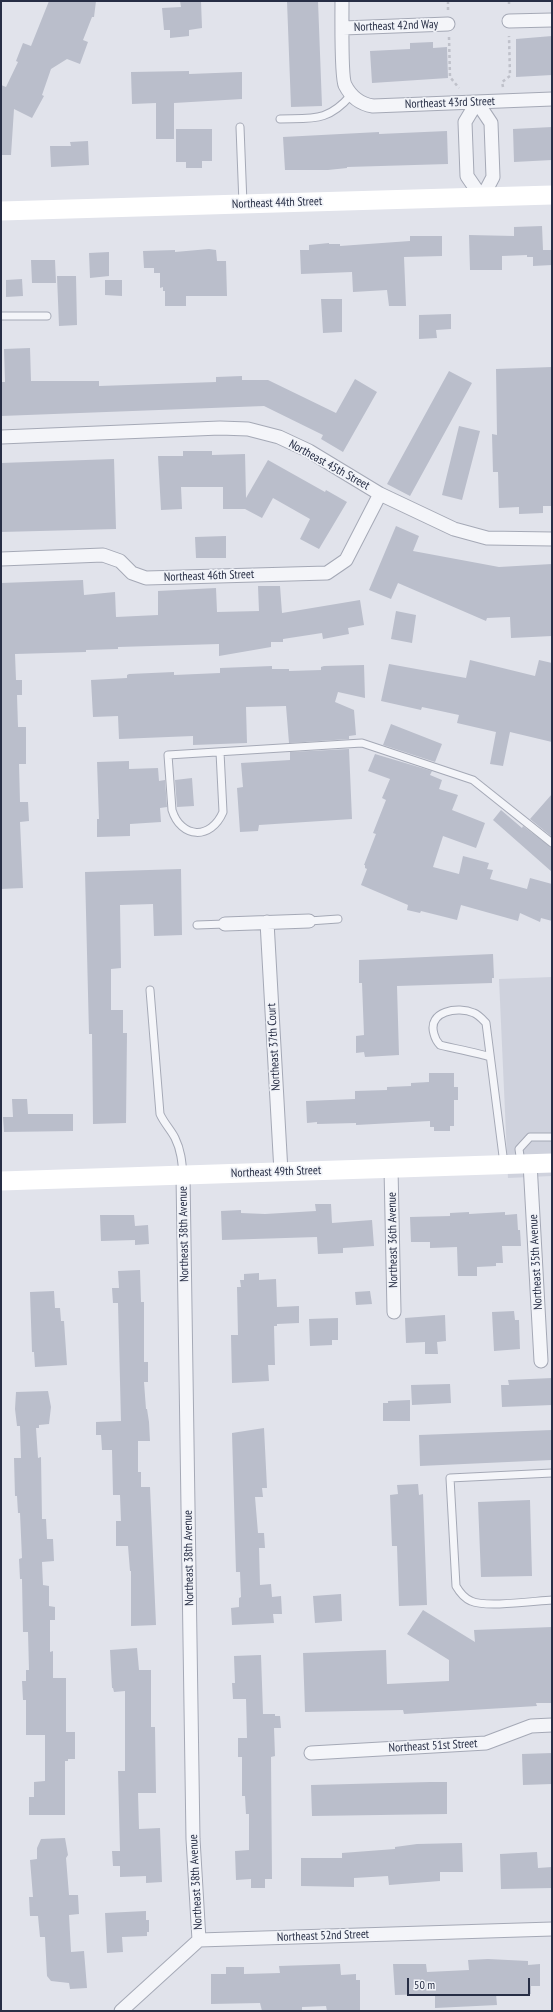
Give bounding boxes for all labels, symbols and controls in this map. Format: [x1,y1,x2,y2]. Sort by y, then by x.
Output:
street label: Northeast 42nd Way [354,17,438,35]
street label: Northeast 43rd Street [405,94,495,112]
street label: Northeast 44th Street [232,194,322,212]
street label: Northeast 45th Street [286,437,372,493]
street label: Northeast 46th Street [164,567,254,585]
street label: Northeast 37th Court [265,1003,283,1091]
street label: Northeast 49th Street [231,1163,321,1181]
street label: Northeast 38th Avenue [176,1186,192,1282]
street label: Northeast 36th Avenue [385,1192,401,1288]
street label: Northeast 35th Avenue [526,1214,546,1310]
street label: Northeast 38th Avenue [181,1510,197,1606]
street label: Northeast 51st Street [388,1736,478,1756]
street label: Northeast 38th Avenue [186,1834,206,1930]
street label: Northeast 52nd Street [277,1927,369,1945]
scale bar [409,1970,532,1996]
text: 50 m [414,1977,435,1992]

